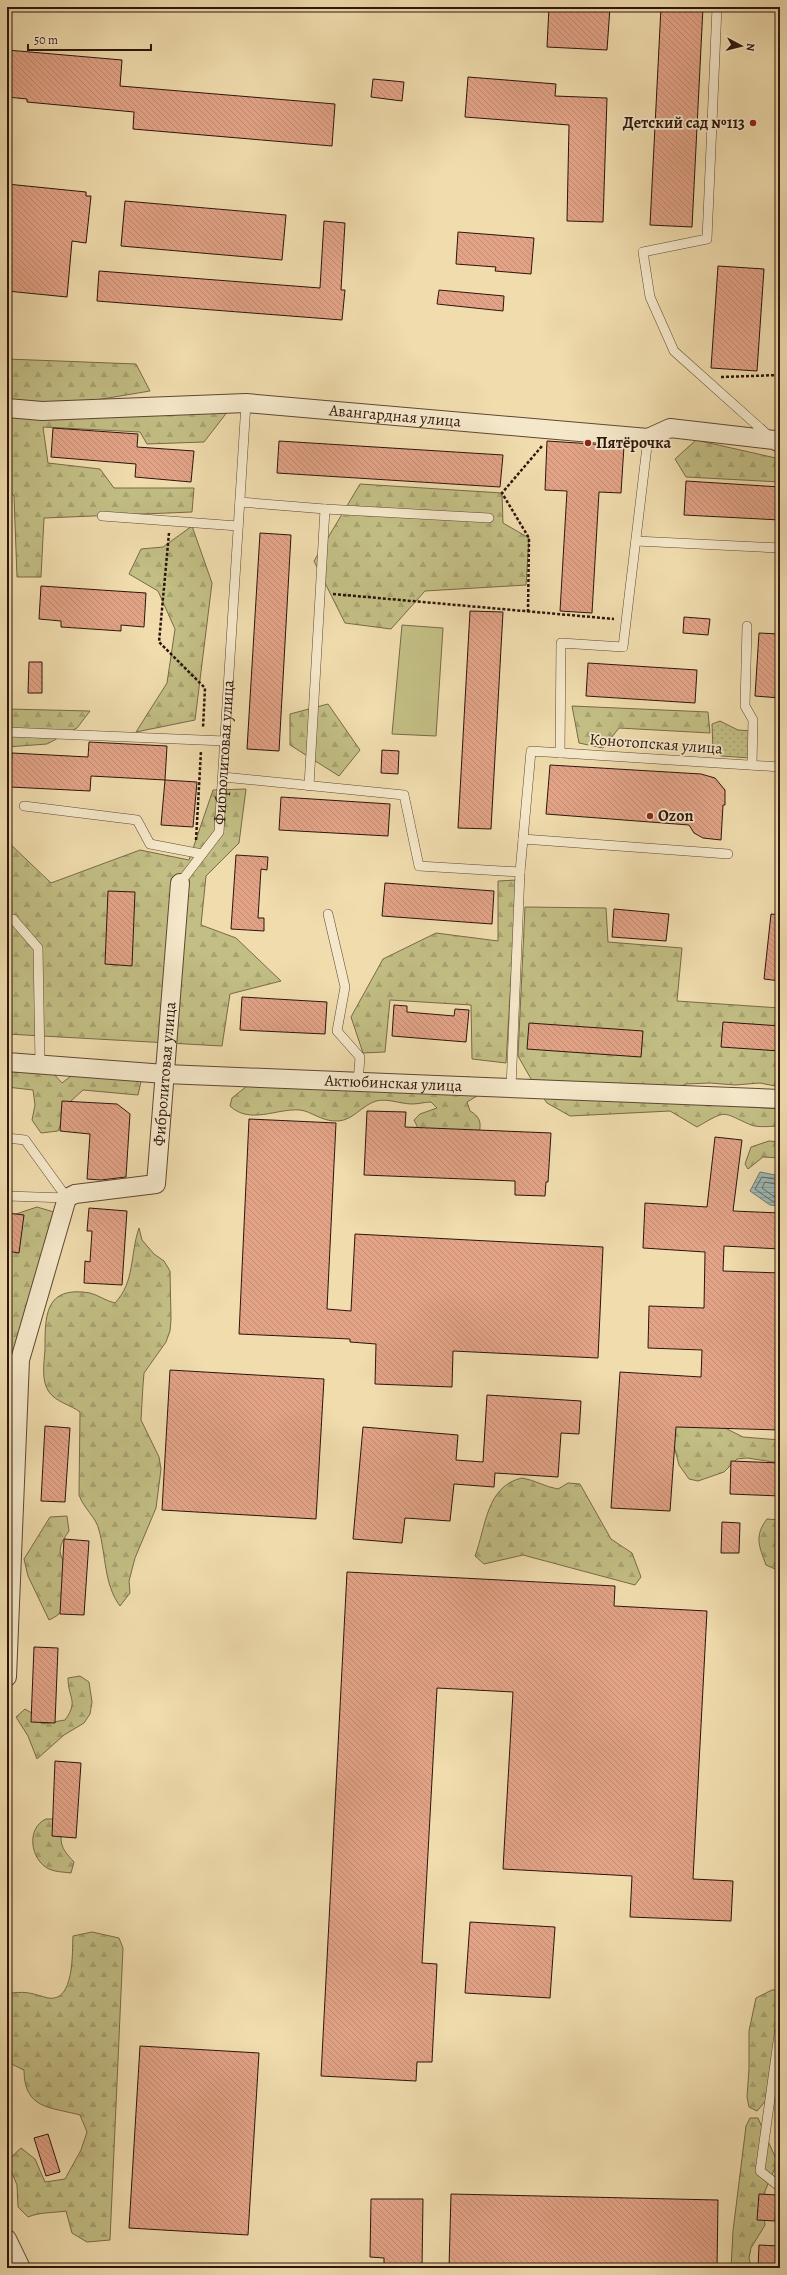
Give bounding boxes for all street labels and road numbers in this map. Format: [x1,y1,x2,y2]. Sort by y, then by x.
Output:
street label: Авангардная улица [327,399,463,433]
street label: Фибролитовая улица [208,679,240,825]
street label: Конотопская улица [589,728,724,760]
street label: Фибролитовая улица [148,1000,182,1147]
street label: Актюбинская улица [323,1069,463,1097]

